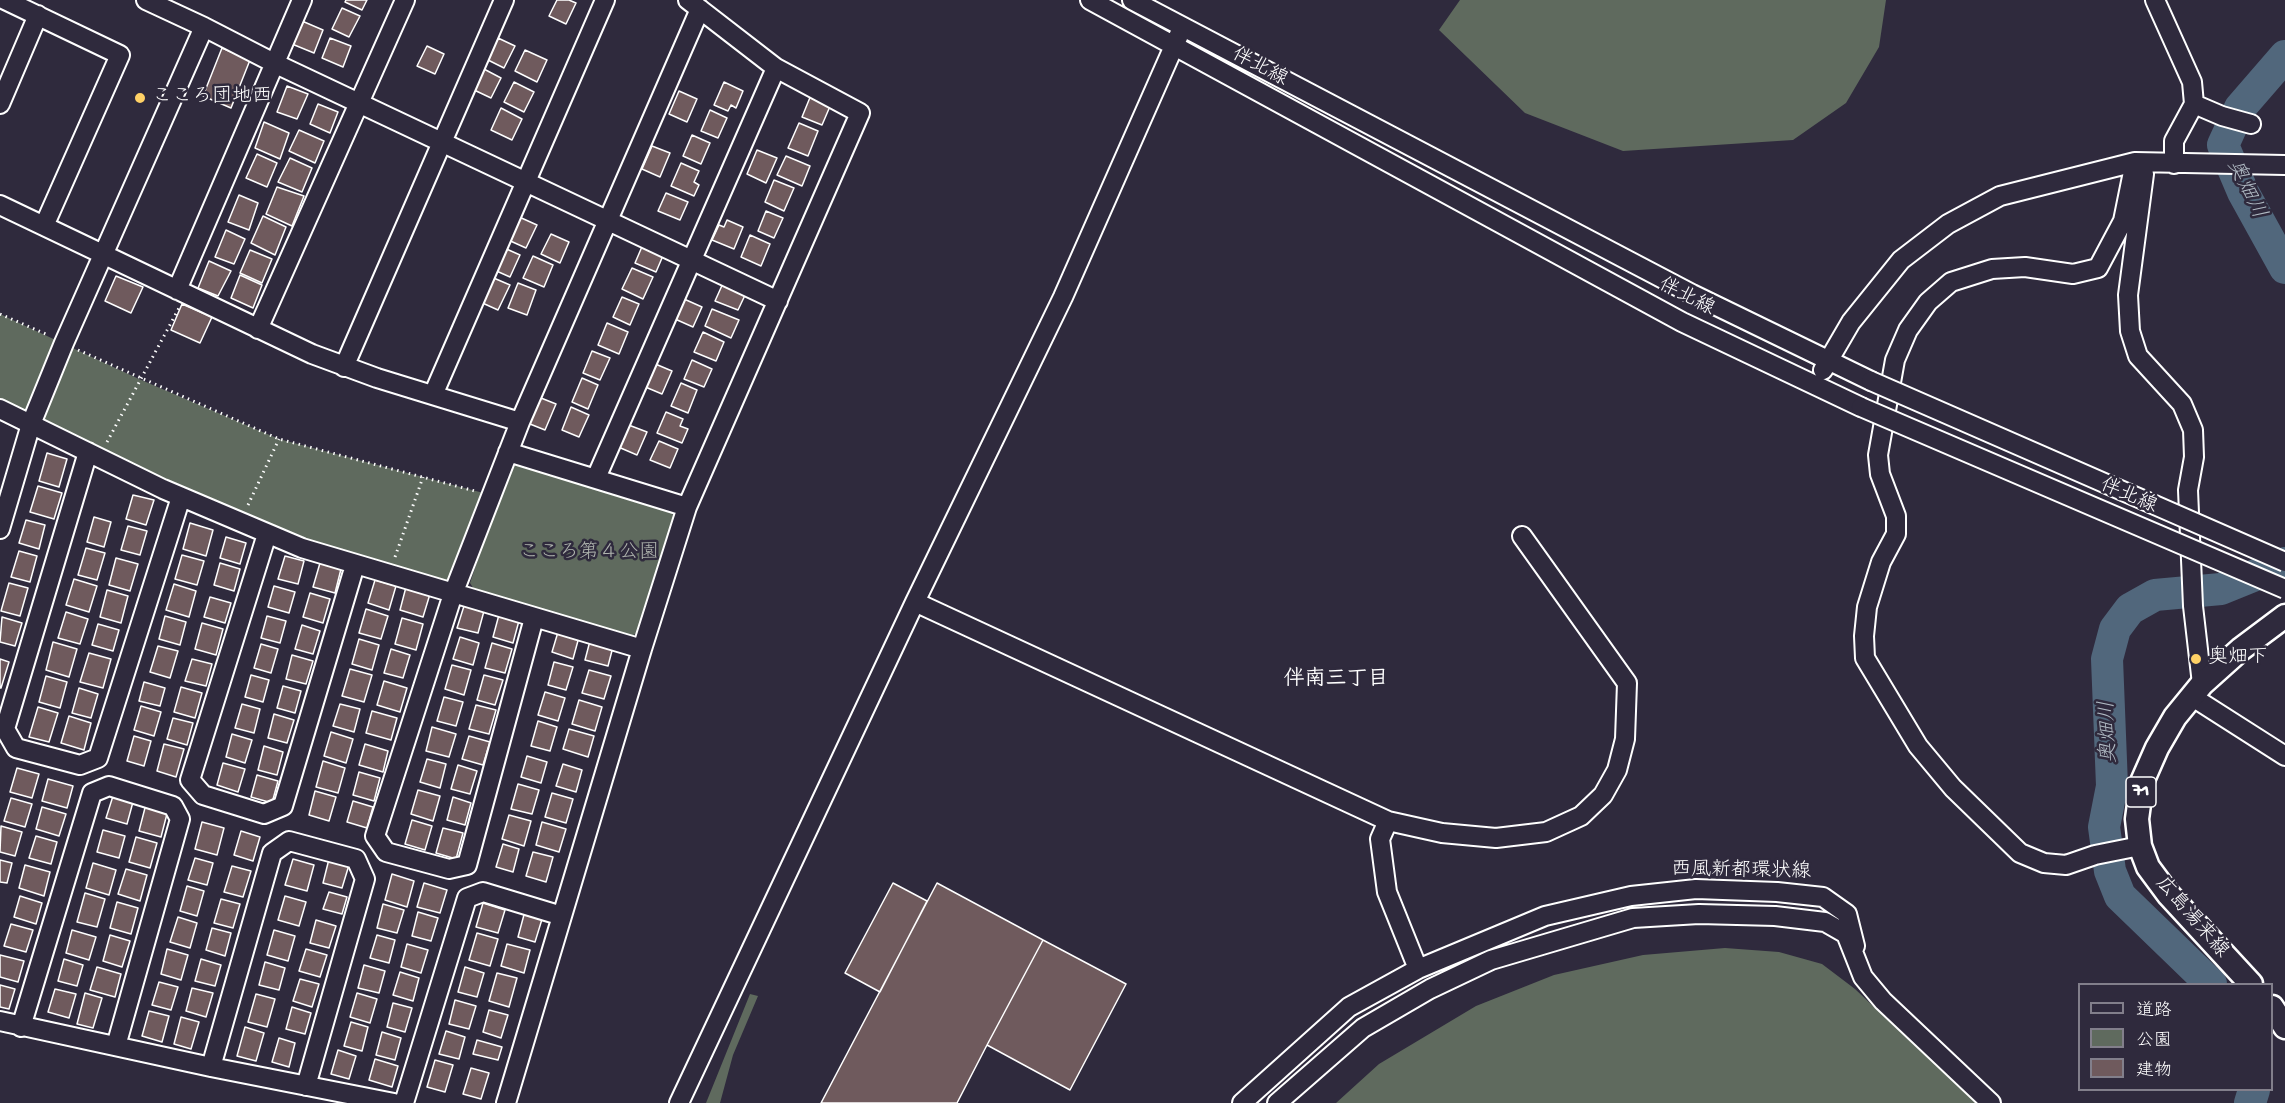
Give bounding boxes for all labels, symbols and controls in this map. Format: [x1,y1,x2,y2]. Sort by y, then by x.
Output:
street label: 伴北線 [1227,43,1291,93]
place label: こころ団地西 [152,86,272,110]
marker: こころ団地西 [133,91,147,105]
water label: 奥畑川 [2220,156,2270,224]
street label: 伴北線 [1654,274,1718,322]
street label: 伴北線 [2096,474,2160,520]
park label: こころ第４公園 [519,542,659,566]
place label: 奥畑下 [2208,647,2268,671]
marker: 奥畑下 [2189,652,2203,666]
district label: 伴南三丁目 [1284,668,1388,694]
water label: 奥畑川 [2096,700,2124,764]
road number: 71 [2126,777,2156,807]
street label: 西風新都環状線 [1671,859,1811,885]
street label: 広島湯来線 [2149,872,2233,964]
legend [2078,983,2273,1091]
text: 道路 [2136,1001,2172,1022]
text: 公園 [2136,1031,2172,1052]
text: 建物 [2136,1061,2172,1082]

